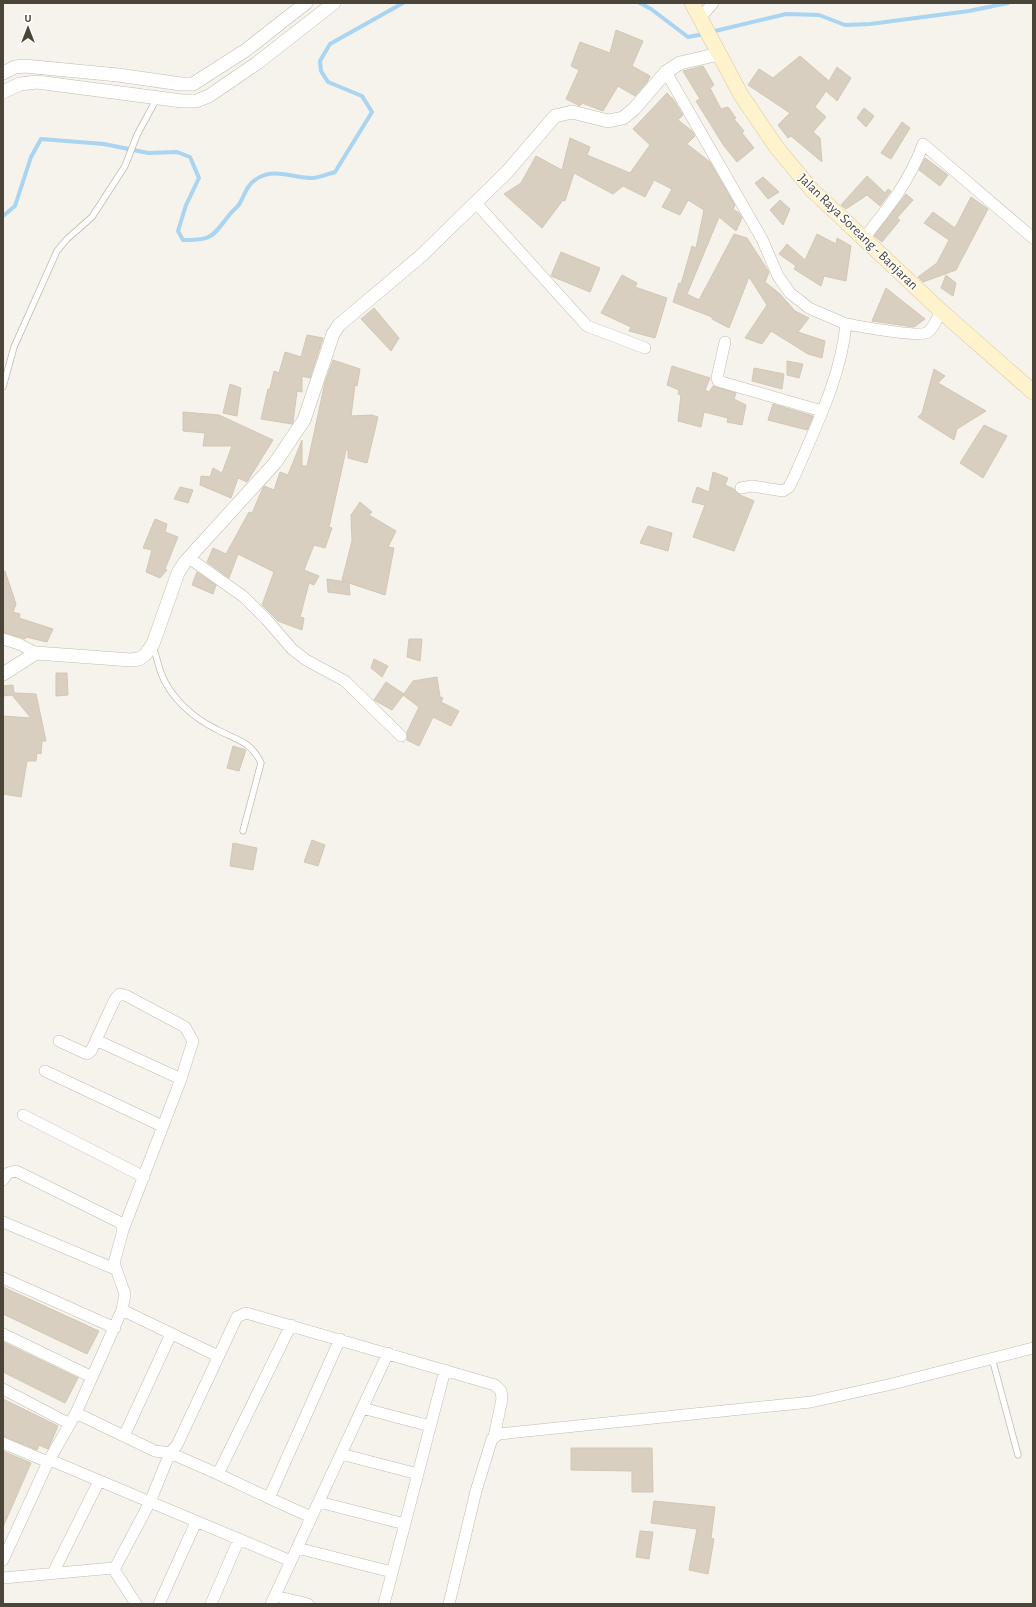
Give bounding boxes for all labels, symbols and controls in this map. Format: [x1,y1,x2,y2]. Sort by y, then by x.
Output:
north arrow [8,8,48,48]
text: U [24,13,32,24]
street label: Jalan Raya Soreang - Banjaran [795,171,921,293]

